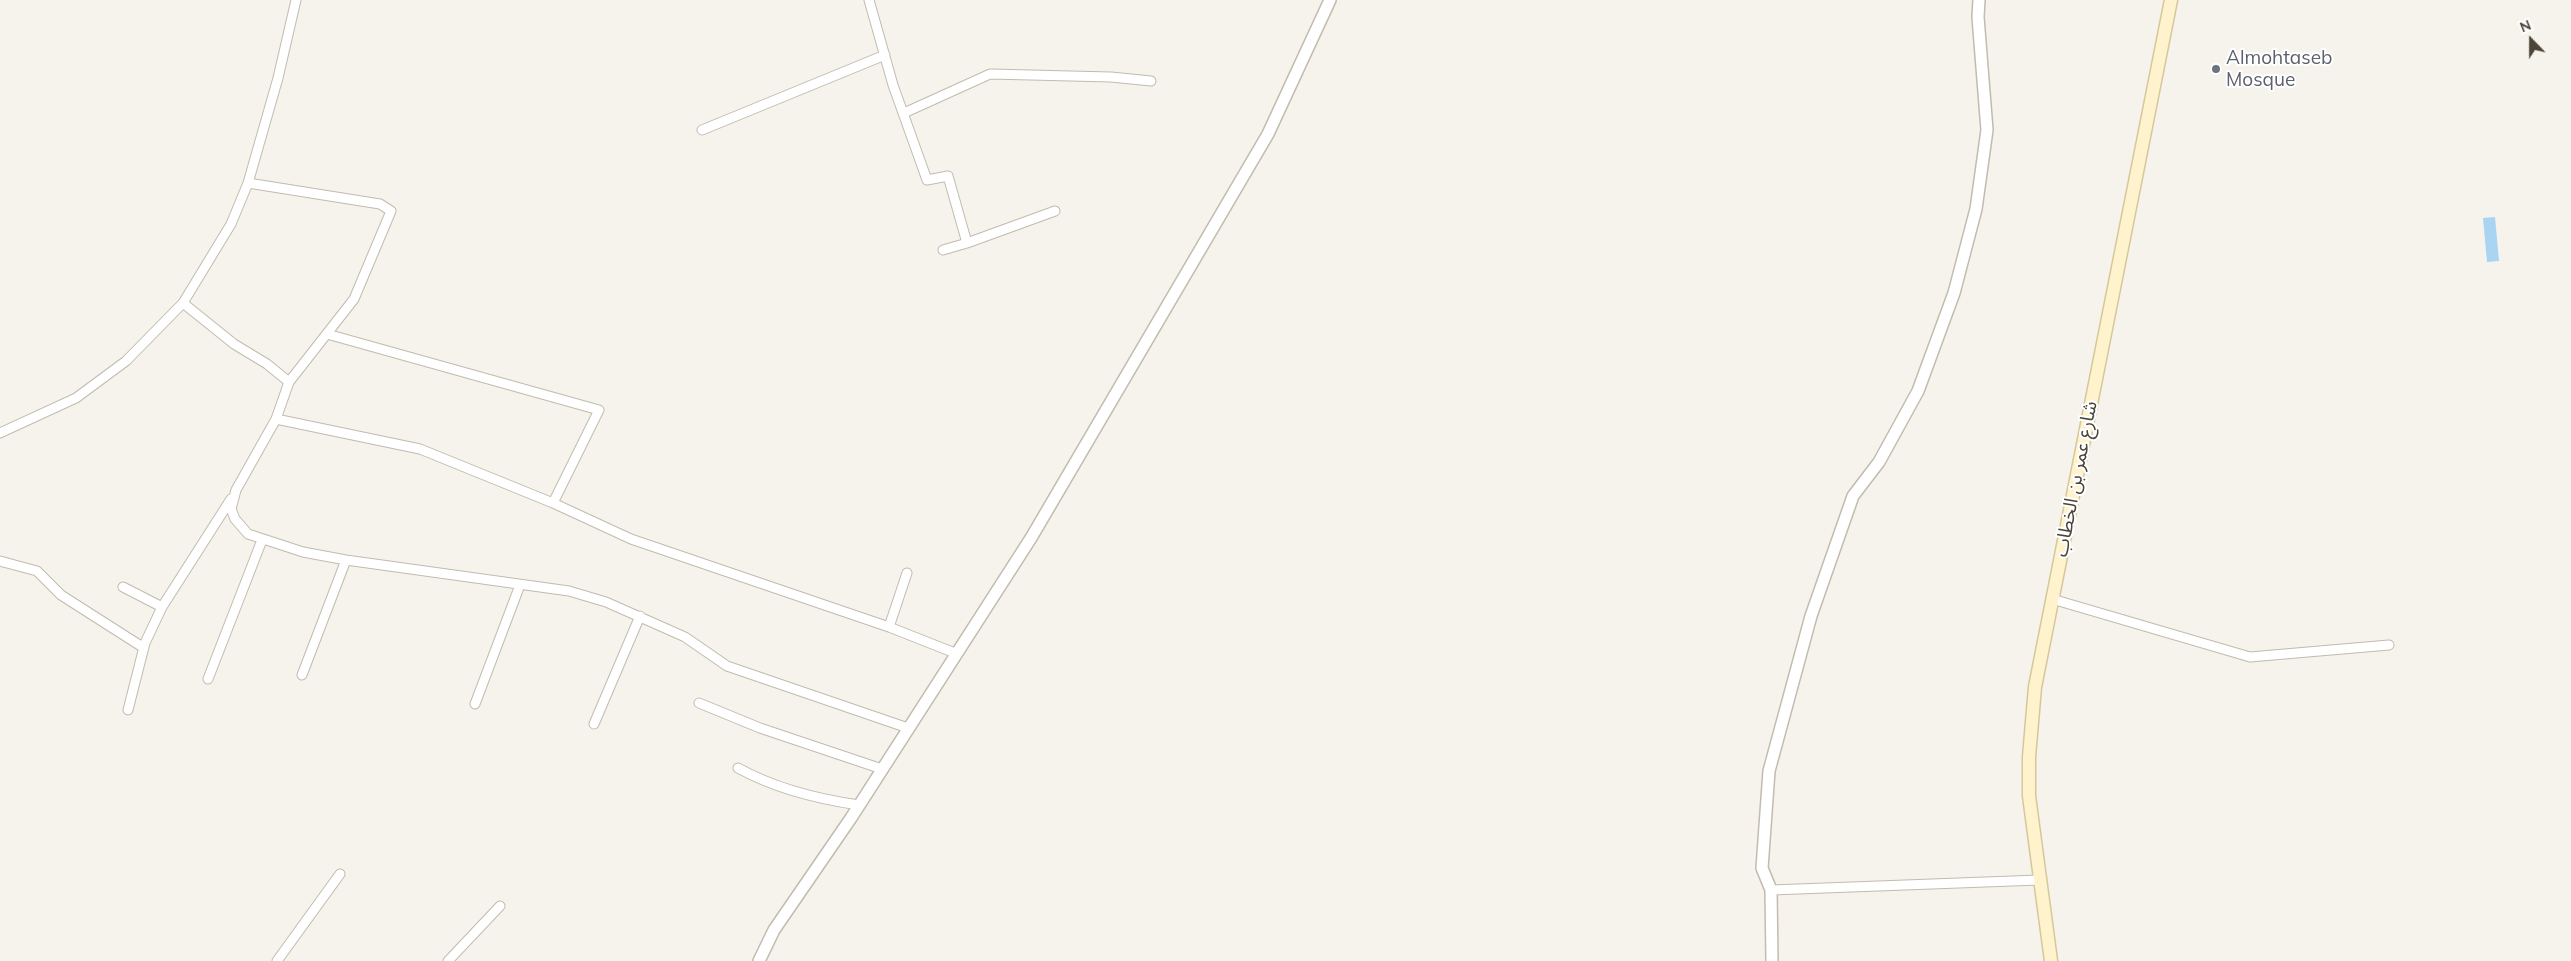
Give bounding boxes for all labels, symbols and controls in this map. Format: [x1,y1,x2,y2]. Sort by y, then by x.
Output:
north arrow [2506,15,2556,65]
text: N [2517,16,2534,36]
place label: Almohtaseb Mosque [2226,47,2332,91]
marker: Almohtaseb Mosque [2210,63,2222,75]
street label: شارع عمر بن الخطاب [2050,399,2102,559]

